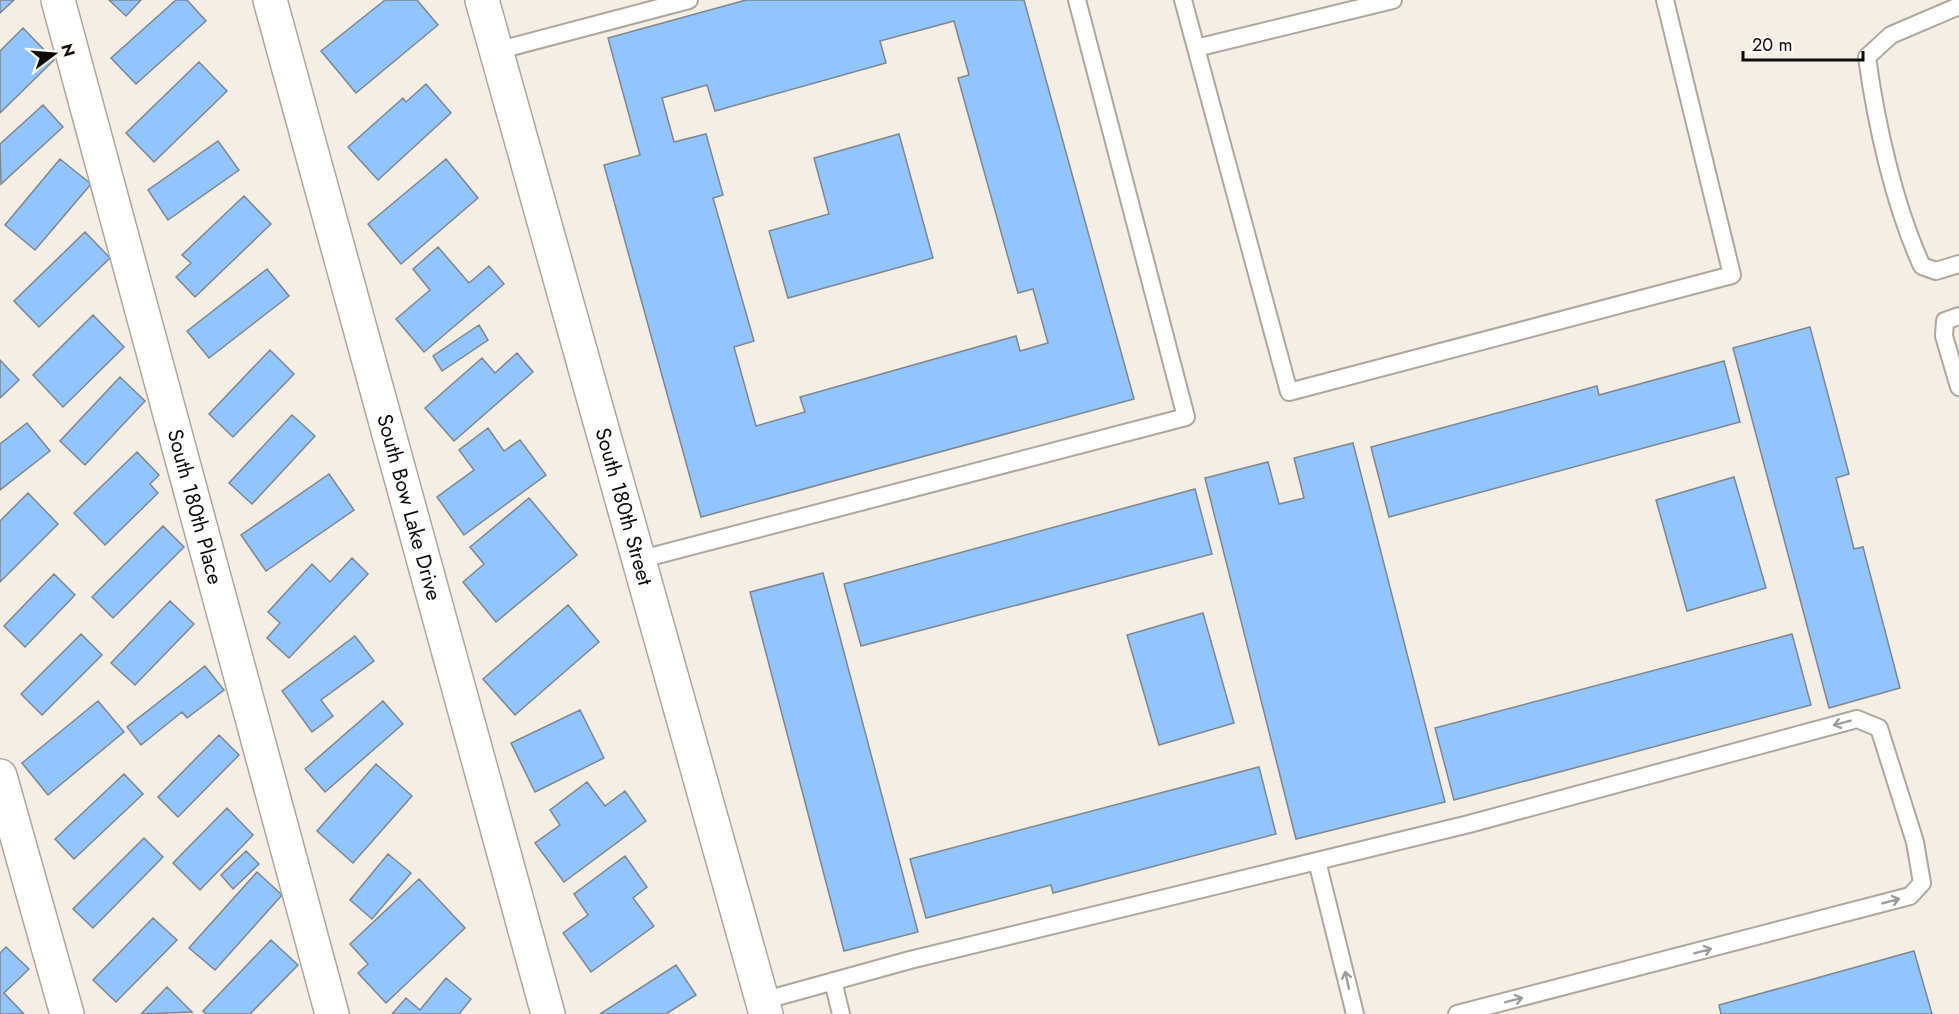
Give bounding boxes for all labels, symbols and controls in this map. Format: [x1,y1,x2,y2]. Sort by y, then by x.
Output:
north arrow [24,24,84,84]
scale bar [1743,24,1863,62]
text: 20 m [1752,32,1792,58]
text: N [55,41,81,59]
street label: South Bow Lake Drive [369,411,449,604]
street label: South 180th Street [588,424,660,589]
street label: South 180th Place [160,426,230,588]
one-way arrow [1833,718,1852,729]
one-way arrow [1882,895,1901,906]
one-way arrow [1693,944,1712,956]
one-way arrow [1341,971,1353,990]
one-way arrow [1504,993,1523,1005]

